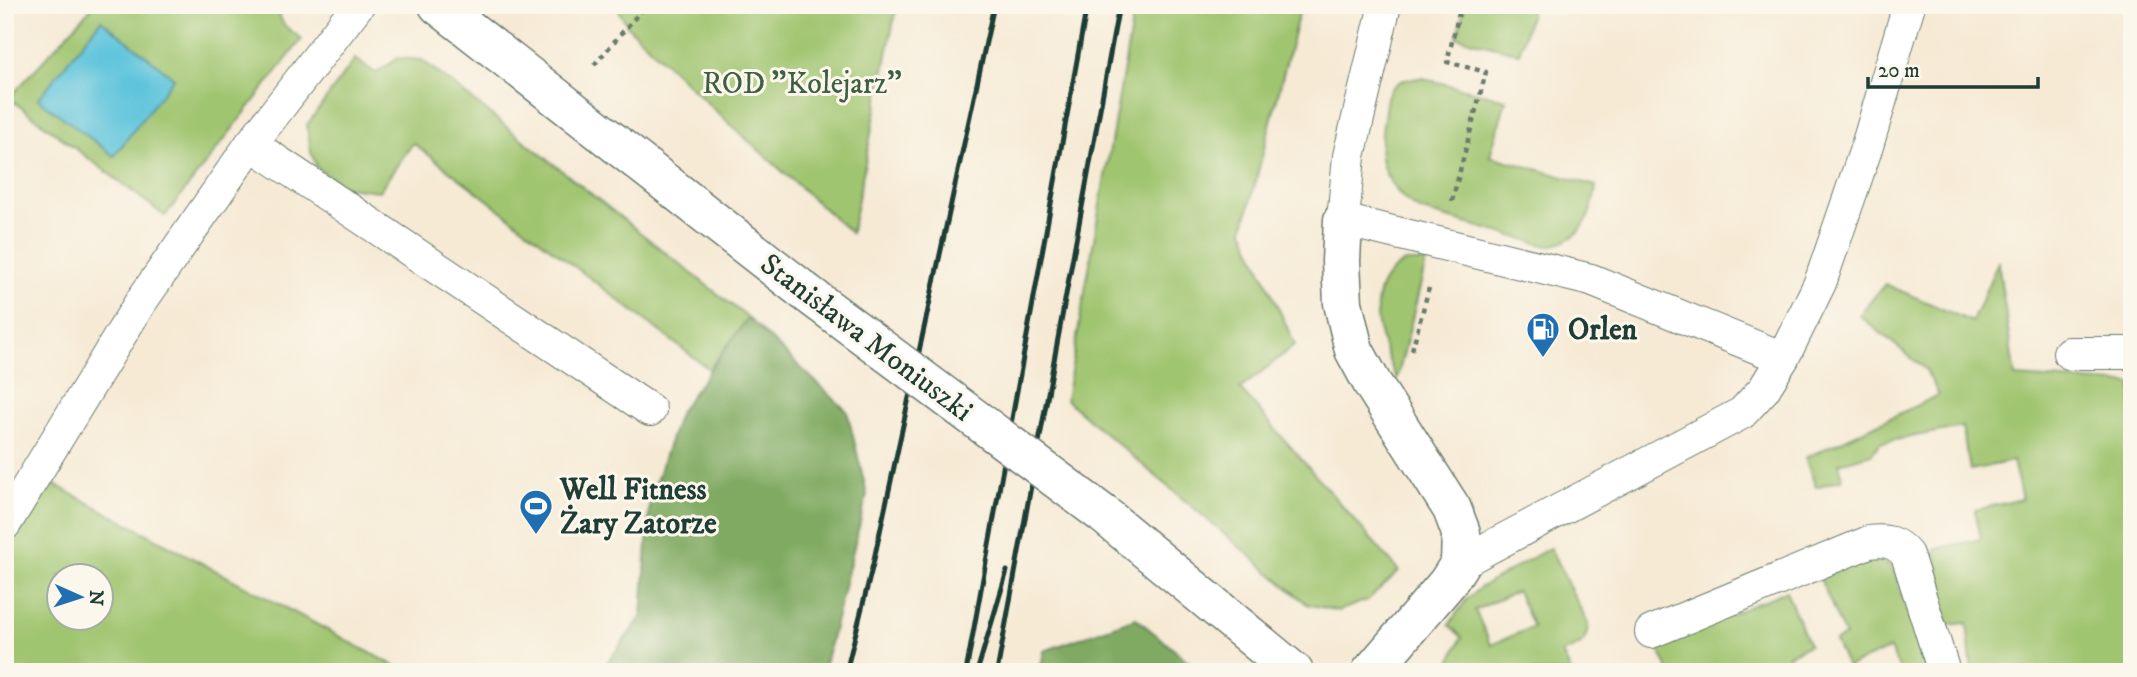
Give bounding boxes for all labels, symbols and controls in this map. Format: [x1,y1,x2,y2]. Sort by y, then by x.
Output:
scale bar [1868,46,2037,90]
text: 20 m [1878,58,1920,84]
park label: ROD "Kolejarz" [702,66,902,103]
street label: Stanisława Moniuszki [753,246,980,430]
fuel station icon: Orlen [1524,310,1562,359]
place label: Orlen [1568,312,1638,349]
place label: Well Fitness Żary Zatorze [559,472,717,543]
sports icon: Well Fitness Żary Zatorze [517,487,555,536]
north arrow [46,562,116,632]
text: N [84,589,107,607]

